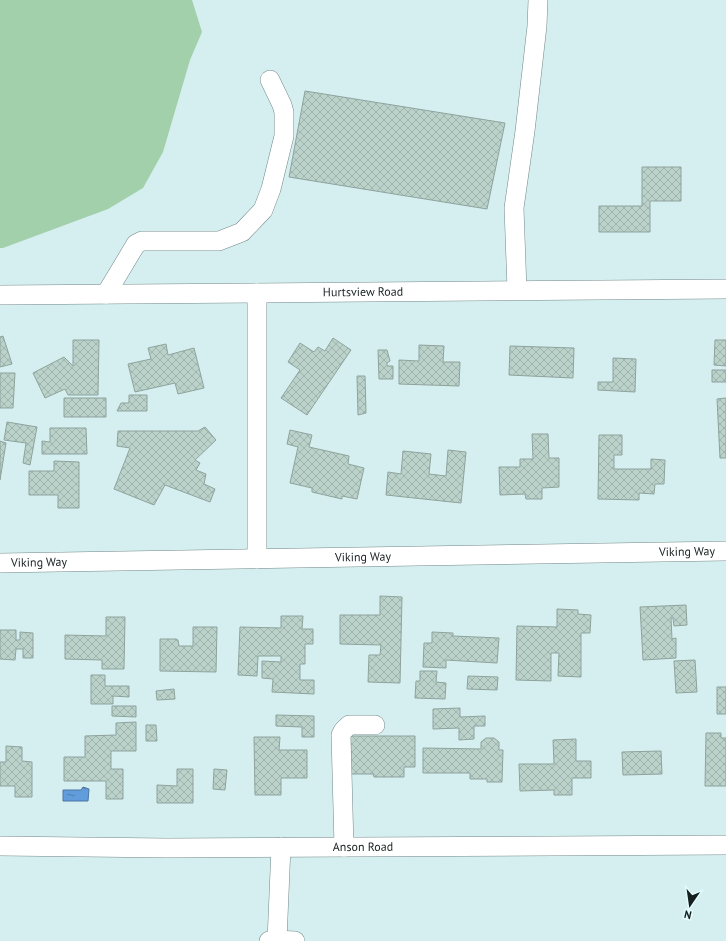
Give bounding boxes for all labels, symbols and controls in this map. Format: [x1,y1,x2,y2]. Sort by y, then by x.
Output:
street label: Hurtsview Road [323,284,403,299]
street label: Viking Way [658,543,715,559]
street label: Viking Way [334,549,391,564]
street label: Viking Way [10,554,68,570]
street label: Anson Road [333,839,393,854]
north arrow [670,885,710,925]
text: N [683,907,693,922]

